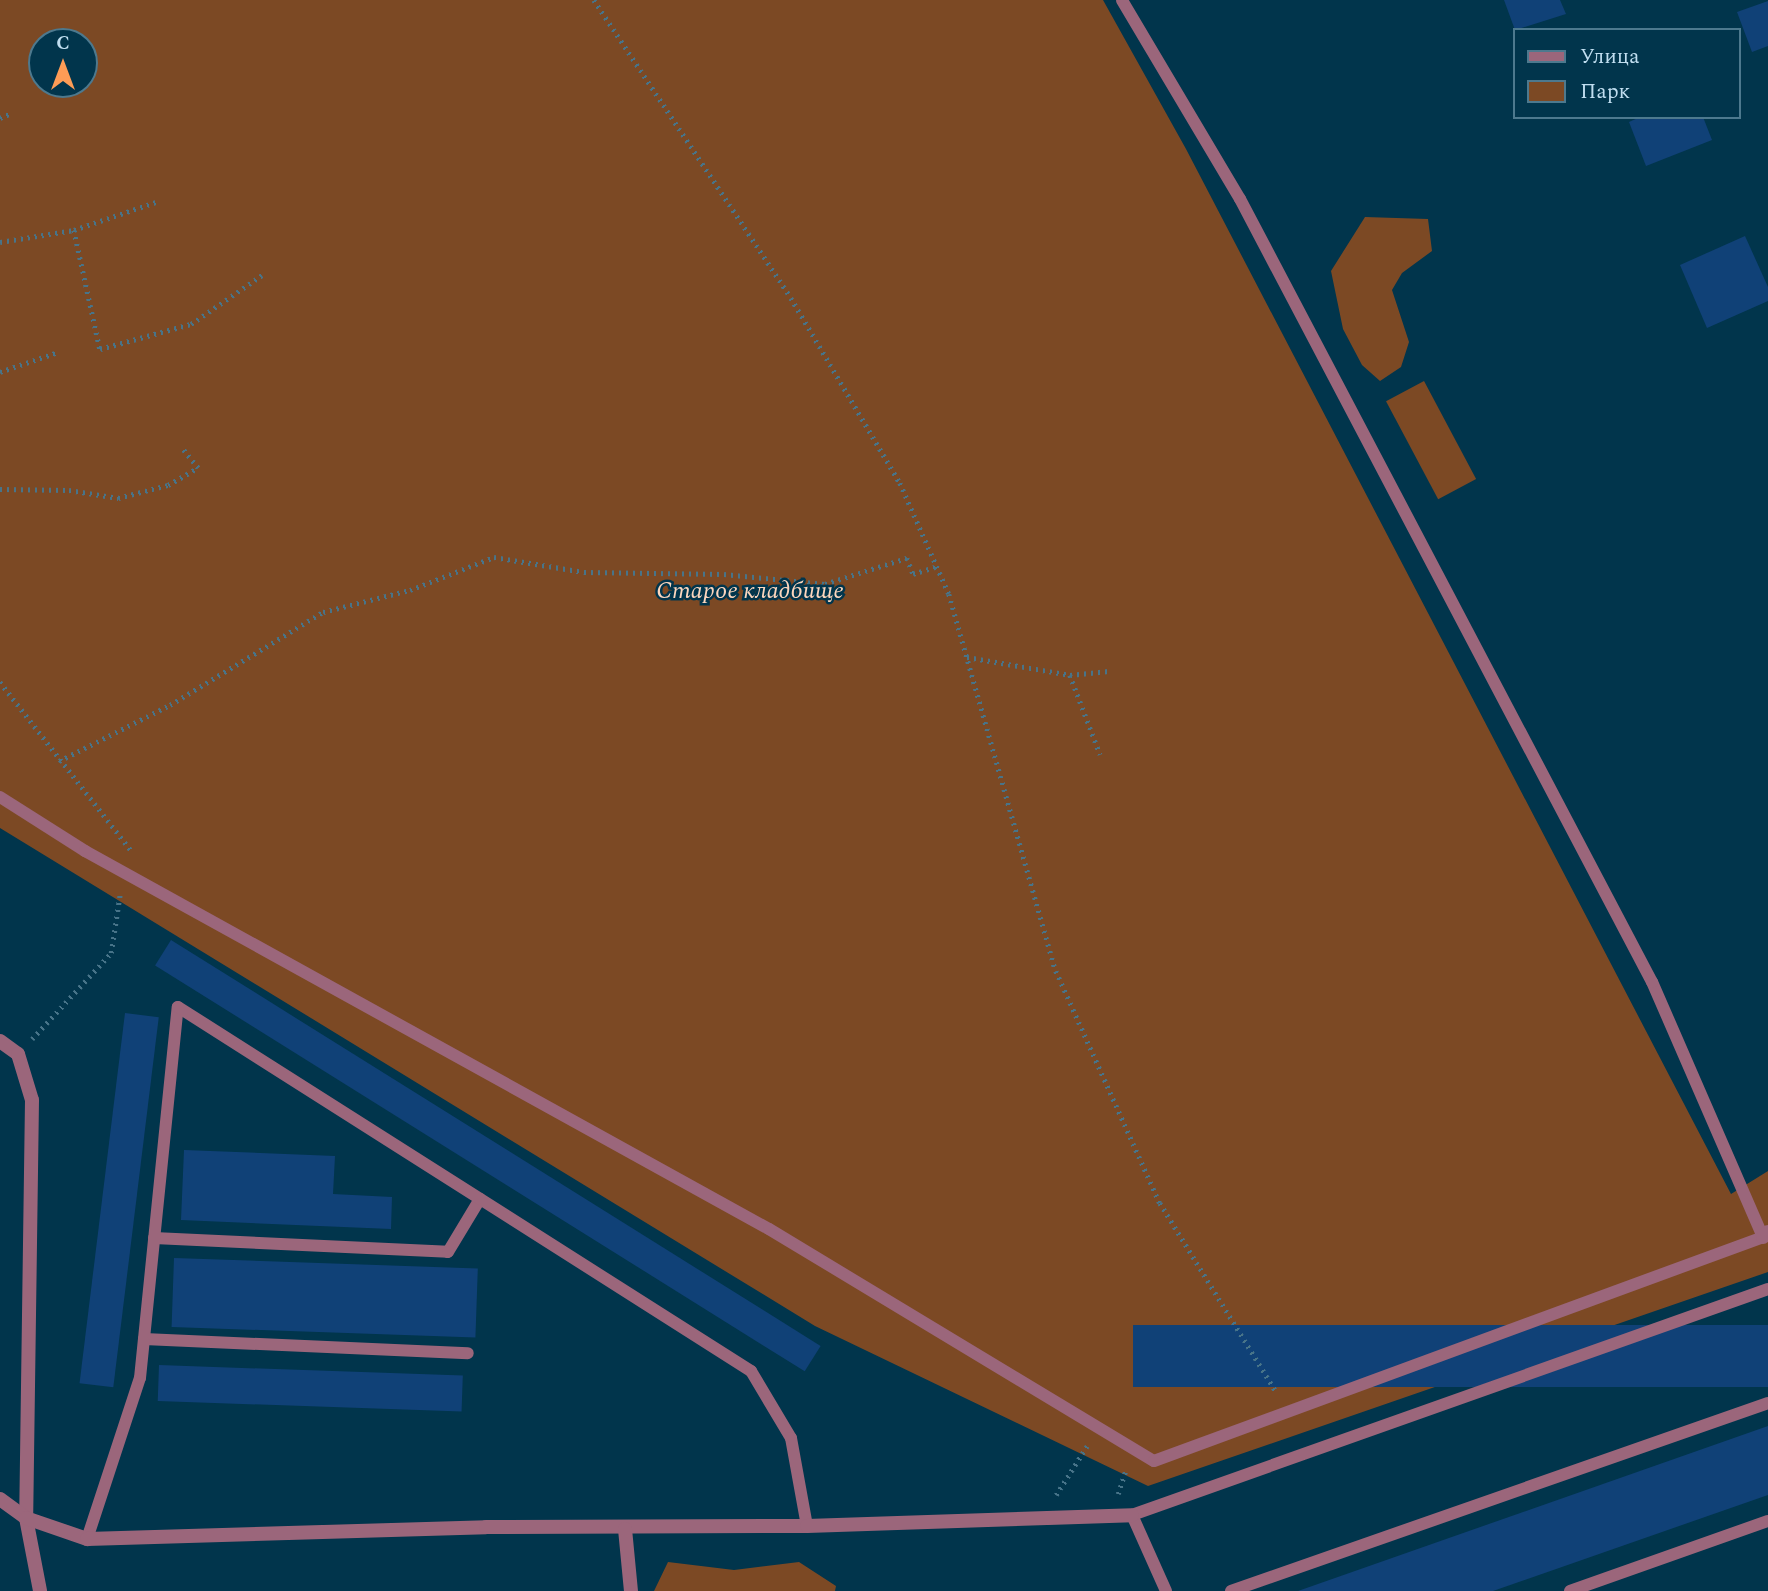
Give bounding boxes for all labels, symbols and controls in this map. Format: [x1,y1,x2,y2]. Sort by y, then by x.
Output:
north arrow [28,28,98,98]
legend [1512,28,1740,119]
text: С [56,29,70,58]
text: Улица [1580,41,1639,73]
text: Парк [1580,76,1630,108]
park label: Старое кладбище [656,578,844,606]

